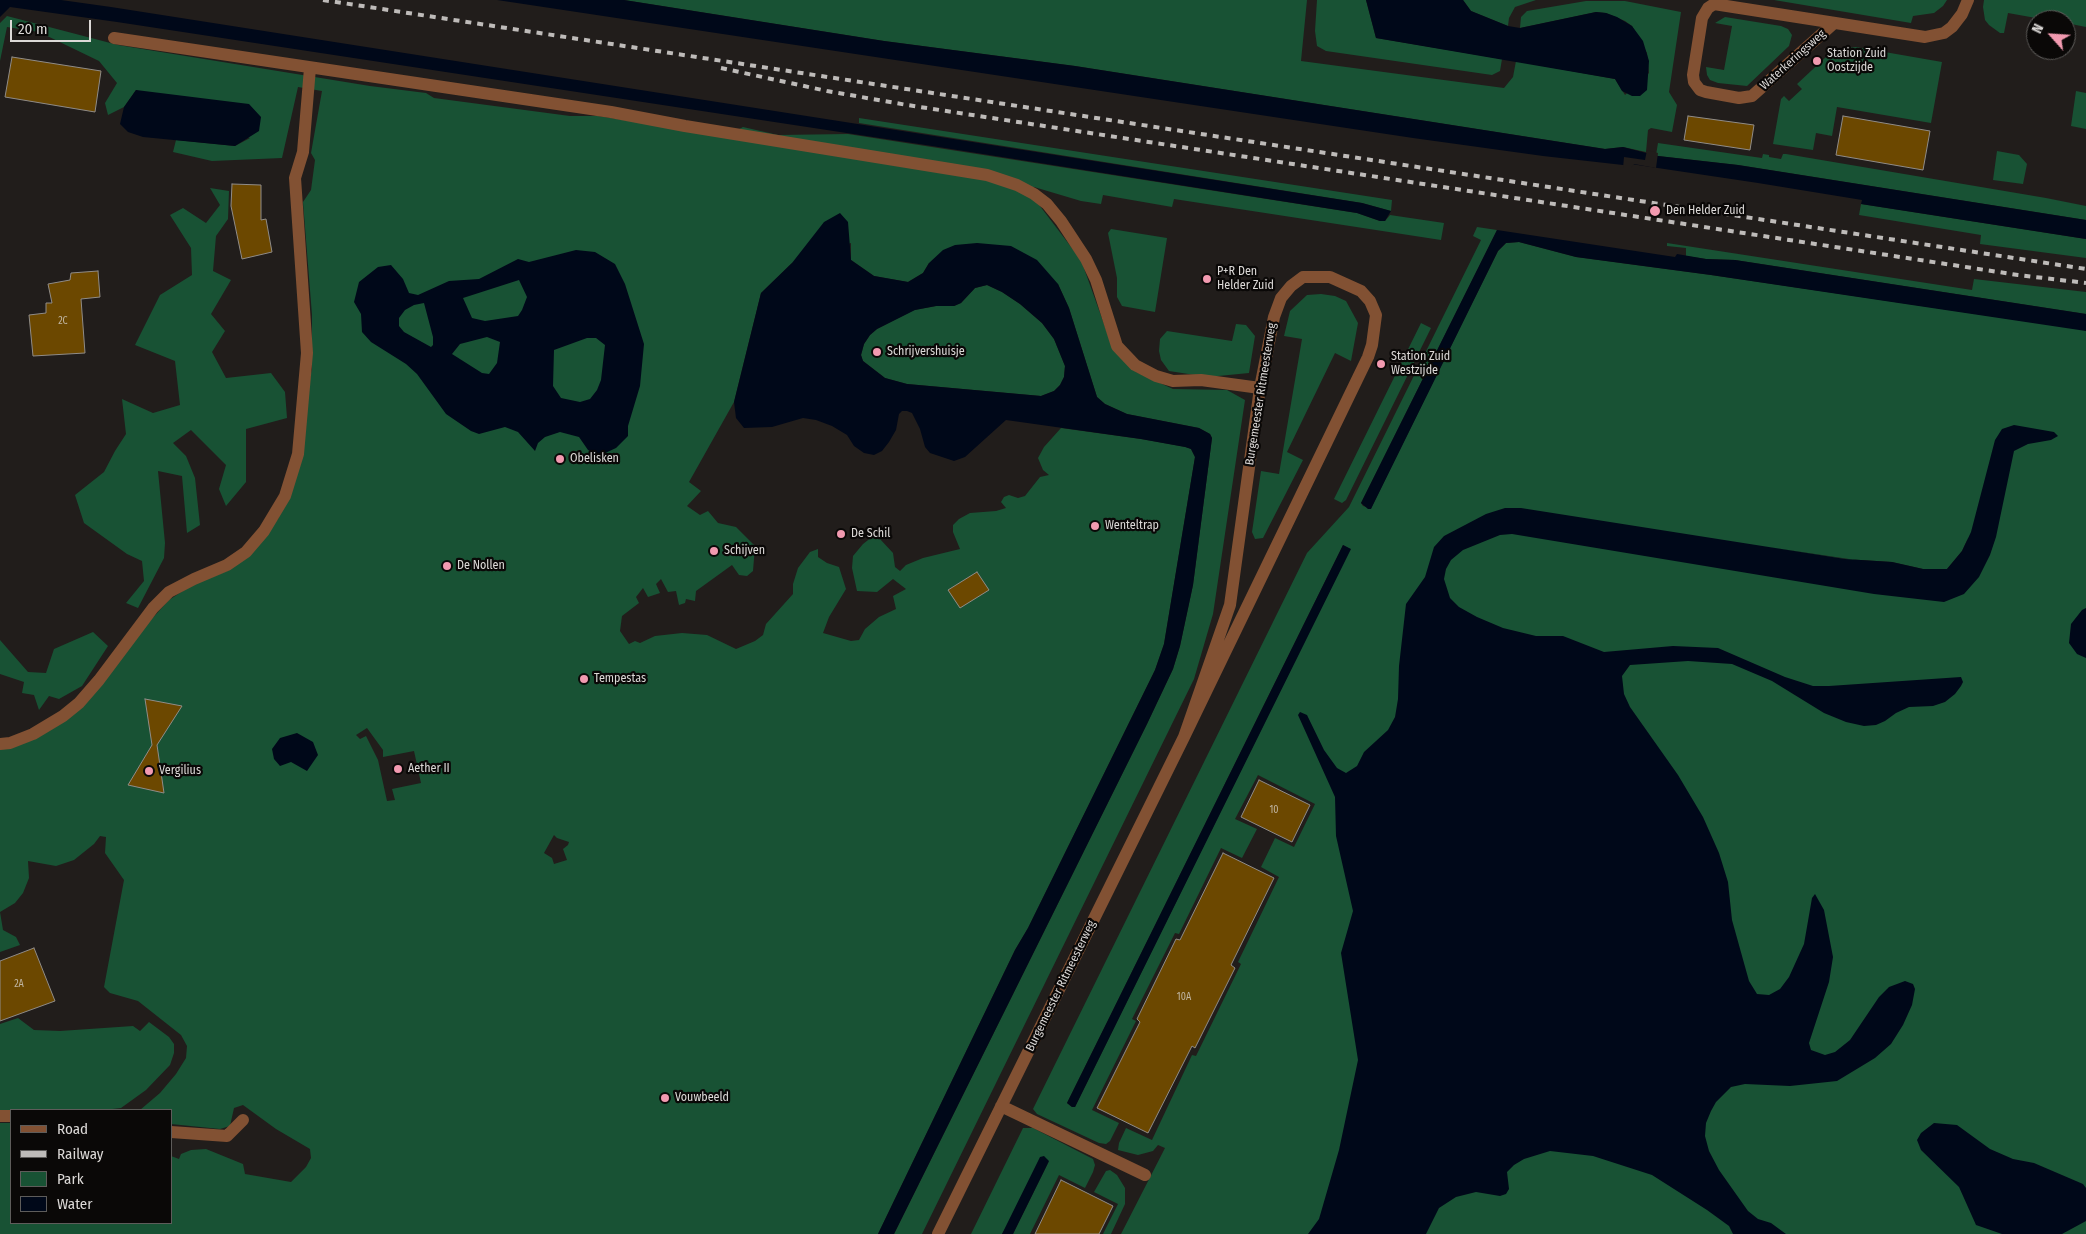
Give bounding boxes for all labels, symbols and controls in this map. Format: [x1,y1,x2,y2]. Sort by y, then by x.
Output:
scale bar [12,10,94,42]
north arrow [2026,10,2076,60]
text: 20 m [18,20,48,38]
text: N [2028,21,2047,36]
street label: Waterkeringsweg [1757,27,1829,93]
place label: Station Zuid Oostzijde [1827,47,1886,75]
marker: Station Zuid Oostzijde [1811,55,1823,67]
marker: Den Helder Zuid [1648,204,1662,218]
place label: Den Helder Zuid [1666,204,1745,218]
place label: P+R Den Helder Zuid [1217,265,1274,293]
marker: P+R Den Helder Zuid [1201,273,1213,285]
house number: 2C [58,315,68,327]
street label: Burgemeester Ritmeesterweg [1243,322,1279,466]
place label: Schrijvershuisje [887,345,965,359]
marker: Schrijvershuisje [871,346,883,358]
place label: Station Zuid Westzijde [1391,350,1450,378]
marker: Station Zuid Westzijde [1375,358,1387,370]
place label: Obelisken [570,452,619,466]
marker: Obelisken [554,453,566,465]
place label: Wenteltrap [1105,519,1159,533]
marker: Wenteltrap [1089,520,1101,532]
place label: De Schil [851,527,890,541]
marker: De Schil [835,528,847,540]
place label: Schijven [724,544,765,558]
marker: Schijven [708,545,720,557]
place label: De Nollen [457,559,505,573]
marker: De Nollen [441,560,453,572]
place label: Tempestas [594,672,646,686]
marker: Tempestas [578,673,590,685]
place label: Aether II [408,762,450,776]
marker: Aether II [392,763,404,775]
place label: Vergilius [159,764,201,778]
marker: Vergilius [143,765,155,777]
house number: 10 [1269,804,1279,816]
street label: Burgemeester Ritmeesterweg [1023,918,1099,1054]
house number: 2A [14,978,24,990]
house number: 10A [1177,991,1191,1003]
place label: Vouwbeeld [675,1091,729,1105]
marker: Vouwbeeld [659,1092,671,1104]
legend [10,1109,172,1224]
text: Road [57,1120,88,1138]
text: Railway [57,1145,104,1163]
text: Park [57,1170,84,1188]
text: Water [57,1195,92,1213]

